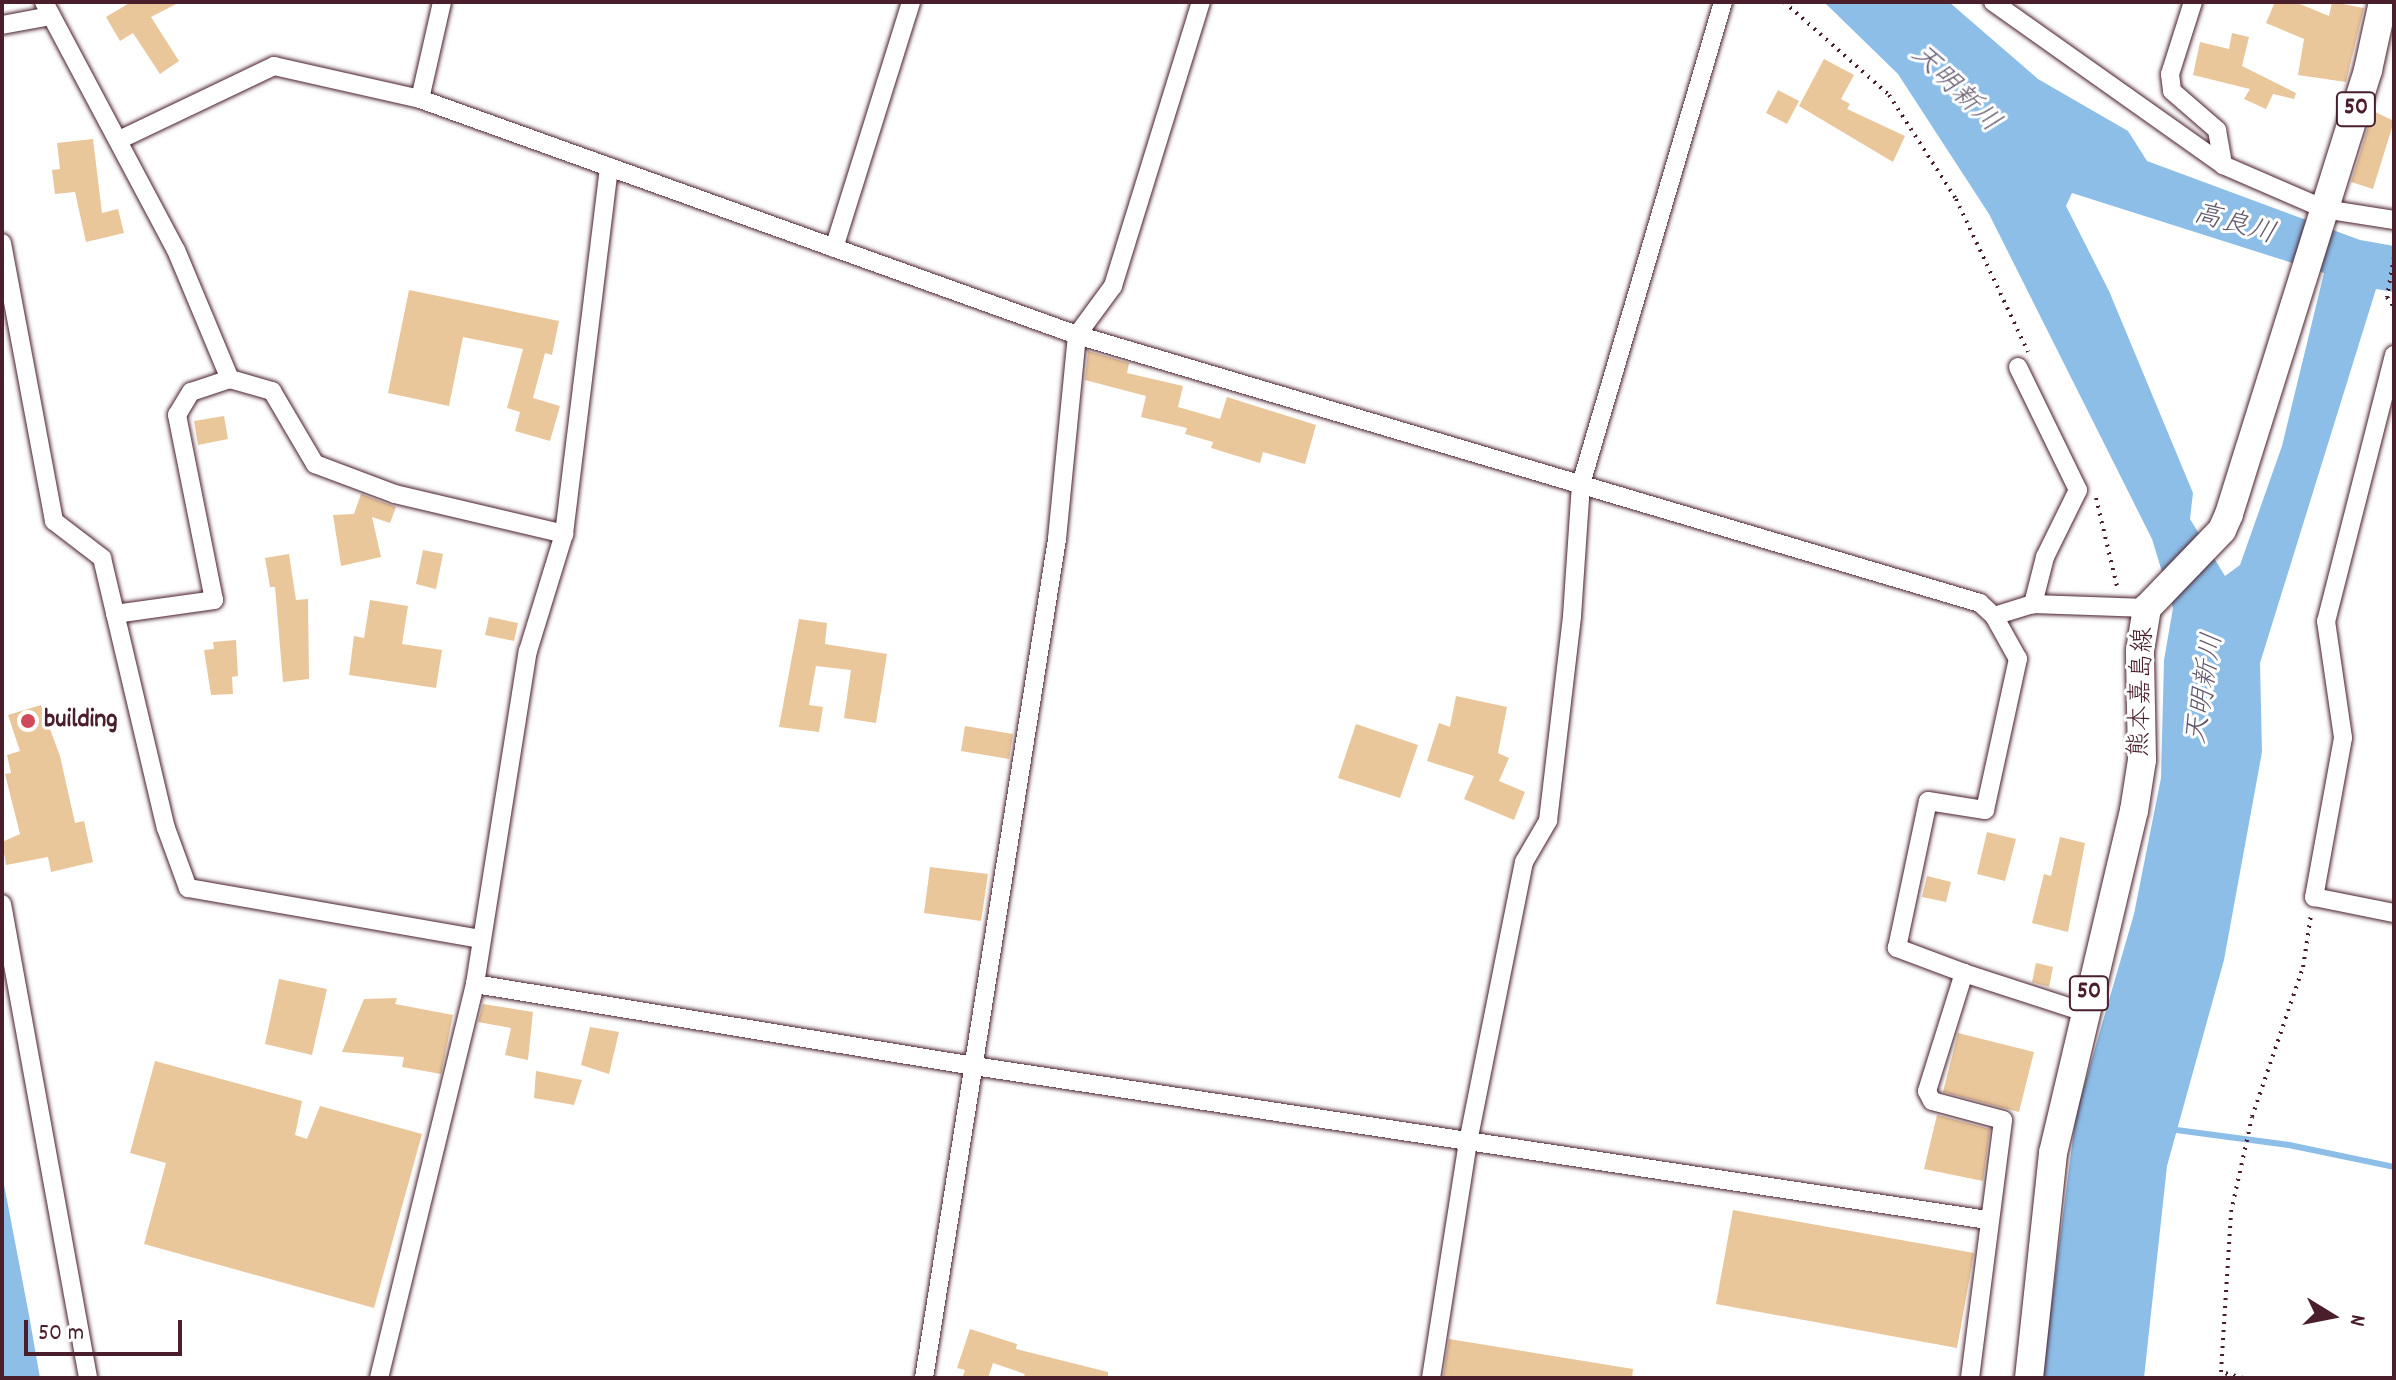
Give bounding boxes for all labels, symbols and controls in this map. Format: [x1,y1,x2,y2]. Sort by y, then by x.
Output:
water label: 天明新川 [1902,39,2006,141]
road number: 50 [2334,89,2378,129]
water label: 高良川 [2189,198,2279,254]
street label: 熊本嘉島線 [2125,626,2161,758]
water label: 天明新川 [2182,631,2232,747]
place label: building [44,705,118,737]
marker: building [19,712,37,730]
road number: 50 [2067,973,2111,1013]
north arrow [2292,1276,2372,1356]
scale bar [28,1304,186,1354]
text: N [2340,1312,2372,1328]
text: 50 m [38,1317,84,1351]

